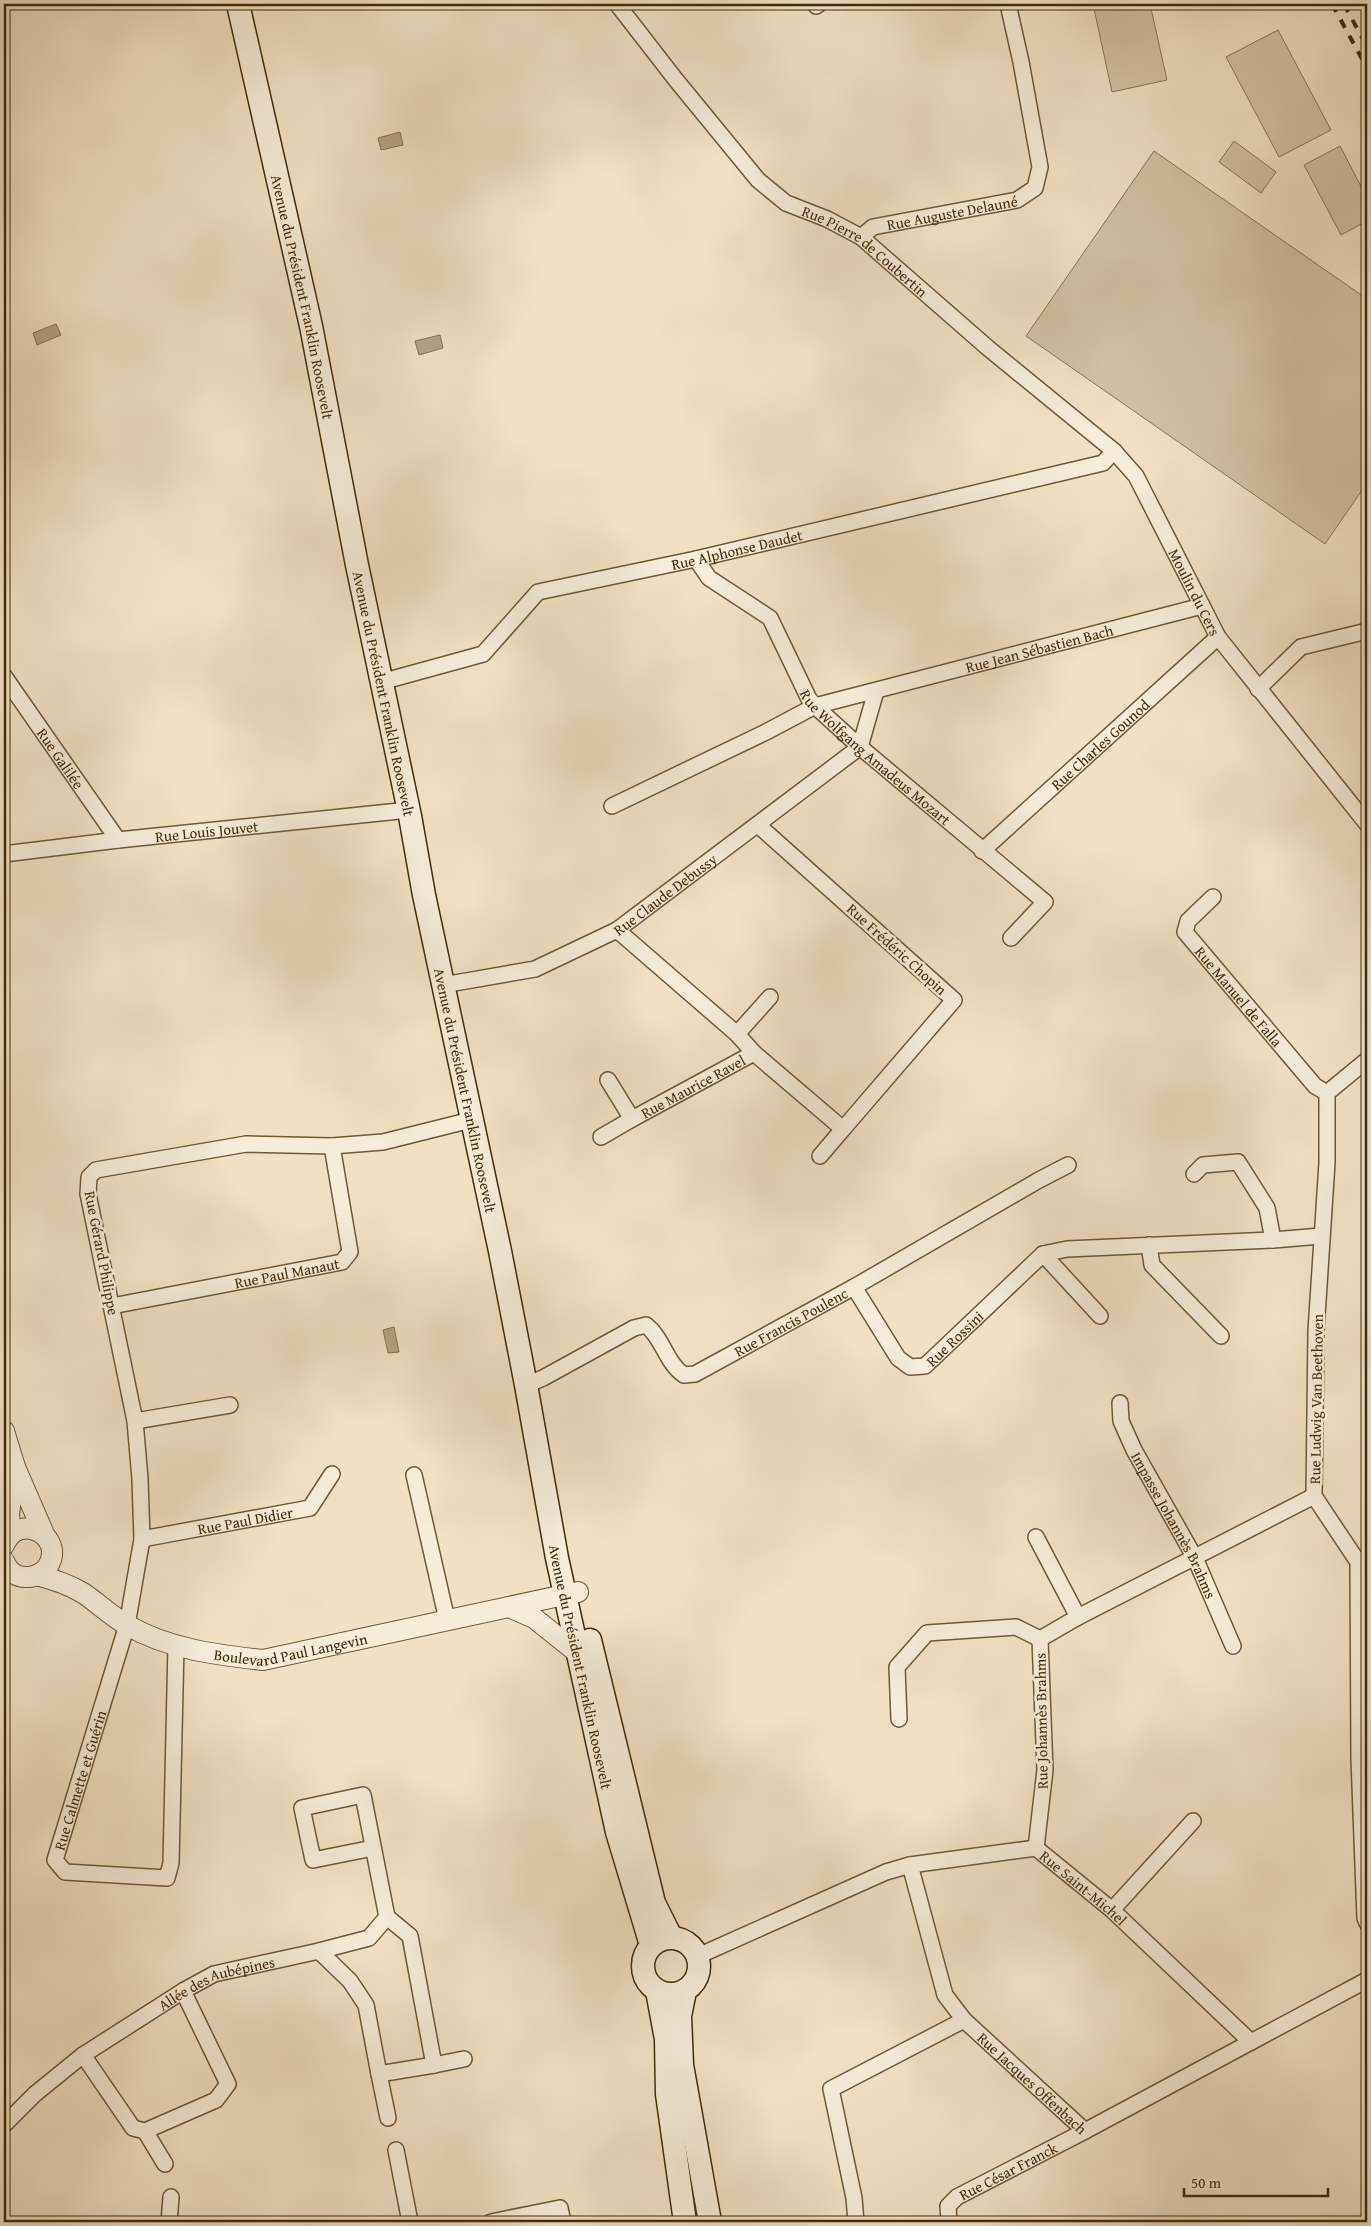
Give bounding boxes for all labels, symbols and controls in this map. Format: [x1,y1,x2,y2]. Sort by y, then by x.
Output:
street label: Avenue du Président Franklin Roosevelt [266,172,339,422]
street label: Rue Auguste Delauné [885,190,1019,235]
street label: Rue Pierre de Coubertin [799,200,933,302]
street label: Rue Alphonse Daudet [669,524,805,574]
street label: Moulin du Cers [1164,545,1226,639]
street label: Avenue du Président Franklin Roosevelt [348,569,420,819]
street label: Rue Jean Sébastien Bach [963,619,1116,677]
street label: Rue Wolfgang Amadeus Mozart [795,686,956,830]
street label: Rue Charles Gounod [1046,694,1154,794]
street label: Rue Galilée [33,723,90,793]
street label: Rue Louis Jouvet [154,815,260,847]
street label: Rue Claude Debussy [609,848,721,940]
street label: Rue Frédéric Chopin [842,898,952,1000]
street label: Rue Manuel de Falla [1191,941,1288,1051]
street label: Avenue du Président Franklin Roosevelt [429,966,502,1215]
street label: Rue Maurice Ravel [637,1049,749,1123]
street label: Rue Gérard Philippe [80,1189,124,1317]
street label: Rue Paul Manaut [233,1252,342,1293]
street label: Rue Francis Poulenc [730,1282,851,1361]
street label: Rue Rossini [921,1306,988,1371]
street label: Rue Ludwig Van Beethoven [1304,1313,1328,1484]
street label: Impasse Johannès Brahms [1126,1448,1222,1602]
street label: Rue Paul Didier [196,1501,295,1539]
street label: Avenue du Président Franklin Roosevelt [544,1543,618,1792]
street label: Boulevard Paul Langevin [213,1627,370,1671]
street label: Rue Johannès Brahms [1029,1653,1053,1789]
street label: Rue Calmette et Guérin [48,1707,111,1853]
street label: Rue Saint-Michel [1036,1845,1132,1930]
street label: Allée des Aubépines [154,1951,277,2015]
street label: Rue Jacques Offenbach [973,2027,1092,2139]
street label: Rue César Franck [955,2137,1061,2205]
scale bar [1184,2166,1327,2198]
text: 50 m [1191,2172,1222,2193]

